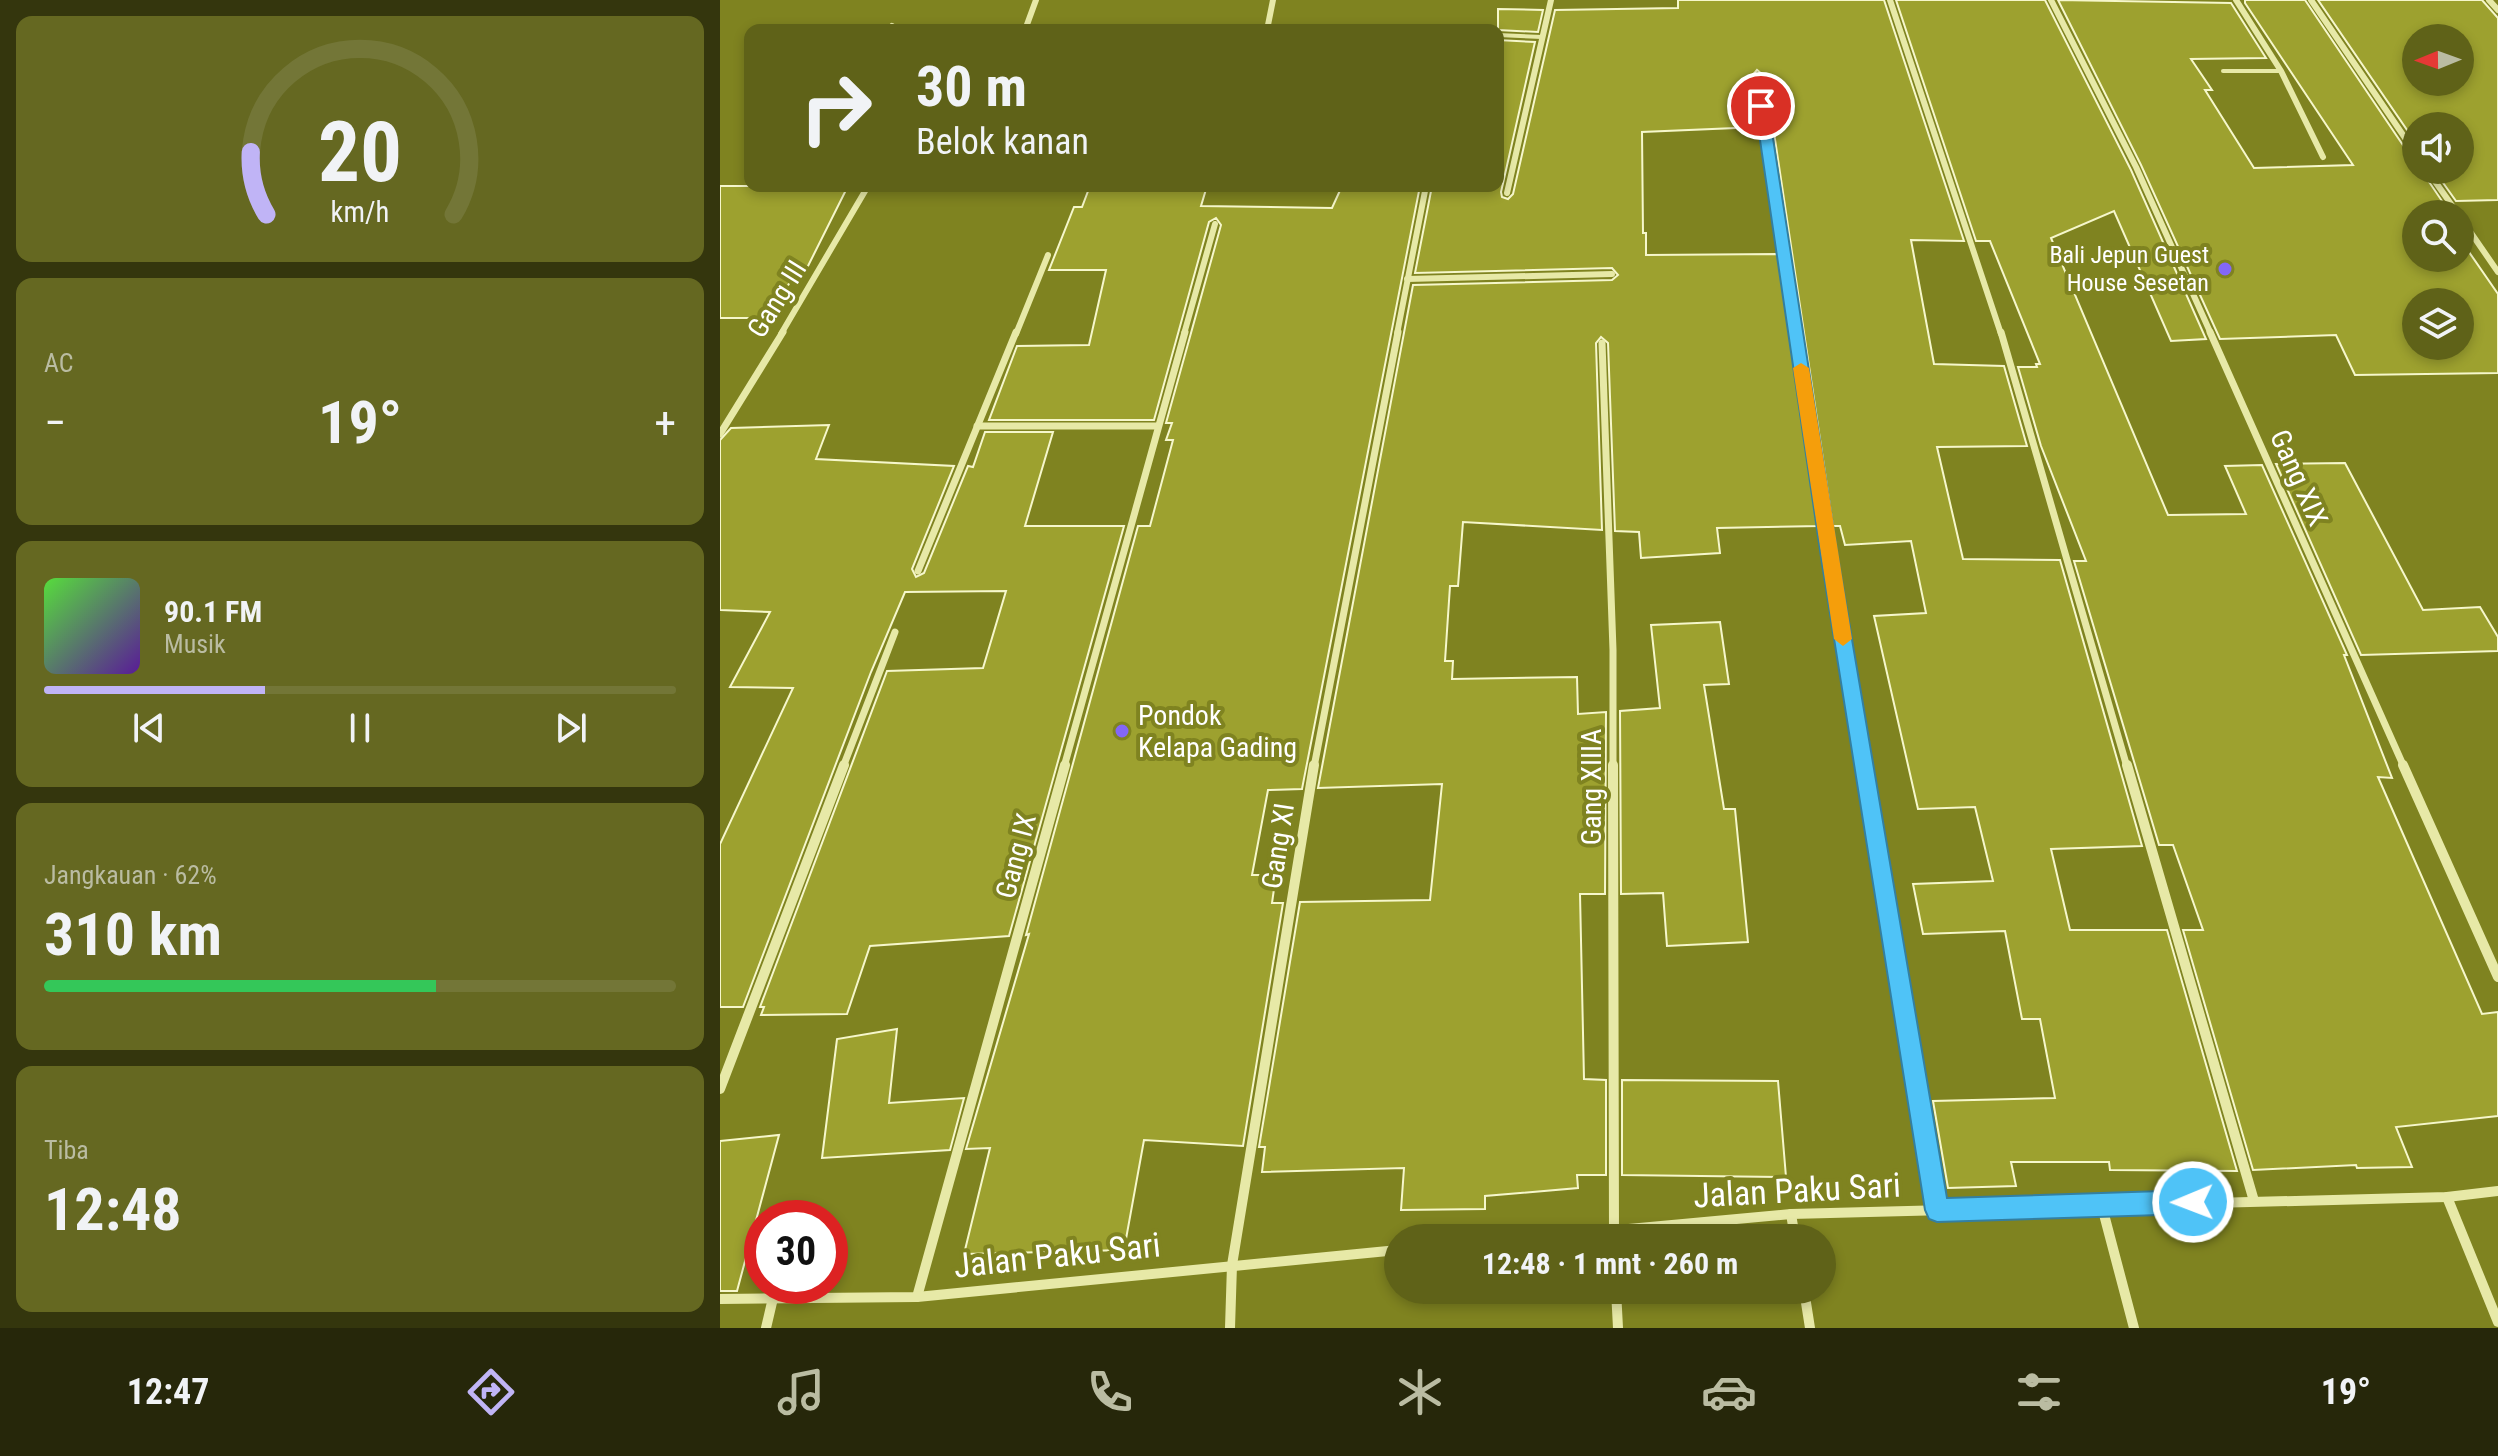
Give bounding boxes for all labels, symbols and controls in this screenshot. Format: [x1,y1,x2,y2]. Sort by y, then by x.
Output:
north arrow [2402,24,2474,96]
map controls [2402,24,2474,360]
text: 30 m [916,54,1027,120]
icon: right [784,56,888,160]
pin [1727,72,1795,140]
icon: arrive [1739,84,1783,128]
text: 20 [318,104,402,201]
button: sound [2402,112,2474,184]
text: Belok kanan [916,121,1089,163]
text: km/h [331,195,389,229]
button: search [2402,200,2474,272]
place label: Bali Jepun Guest House Sesetan [2049,241,2209,297]
street label: Gang III [741,254,813,344]
marker: Bali Jepun Guest House Sesetan [2216,260,2234,278]
button: layers [2402,288,2474,360]
text: AC [44,348,74,378]
text: 19° [318,387,402,458]
text: − [44,397,66,449]
text: + [654,397,676,449]
street label: Gang XIX [2263,425,2335,531]
text: 90.1 FM [164,594,262,629]
text: Musik [164,629,226,659]
place label: Pondok Kelapa Gading [1138,699,1297,764]
icon: previous [127,706,171,750]
icon: pause [338,706,382,750]
icon: next [549,706,593,750]
marker: Pondok Kelapa Gading [1113,722,1131,740]
street label: Gang XIIIA [1575,729,1608,845]
street label: Gang XI [1255,801,1301,891]
street label: Gang IX [989,810,1043,902]
text: Jangkauan · 62% [44,860,217,890]
text: 310 km [44,899,222,970]
text: Tiba [44,1135,89,1165]
position arrow [2151,1160,2235,1244]
street label: Jalan Paku Sari [1692,1165,1902,1215]
text: 12:48 [44,1174,182,1245]
speed limit sign: 30 [744,1200,848,1304]
street label: Jalan Paku Sari [952,1224,1162,1286]
text: 12:48 · 1 mnt · 260 m [1482,1246,1738,1281]
icon: directions [463,1364,519,1420]
icon: music [773,1364,829,1420]
icon: phone [1082,1364,1138,1420]
icon: climate [1392,1364,1448,1420]
icon: car [1701,1364,1757,1420]
icon: filters [2011,1364,2067,1420]
text: 12:47 [127,1371,209,1413]
text: 19° [2321,1371,2371,1413]

